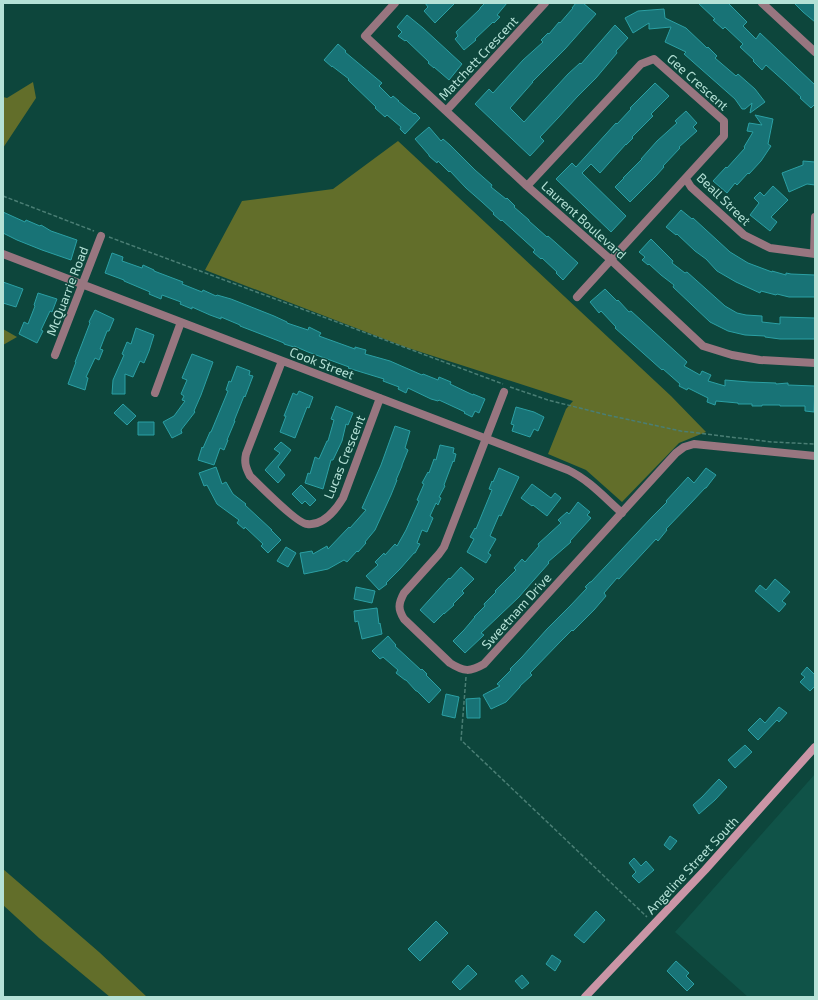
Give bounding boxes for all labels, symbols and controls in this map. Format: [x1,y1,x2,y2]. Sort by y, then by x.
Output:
street label: Matchett Crescent [435,13,521,103]
street label: Gee Crescent [664,50,732,114]
street label: Beall Street [694,169,754,229]
street label: Laurent Boulevard [538,178,630,262]
street label: McQuarrie Road [43,244,91,338]
street label: Cook Street [288,343,357,383]
street label: Lucas Crescent [320,413,368,501]
street label: Sweetnam Drive [478,570,554,652]
street label: Angeline Street South [643,813,741,917]

